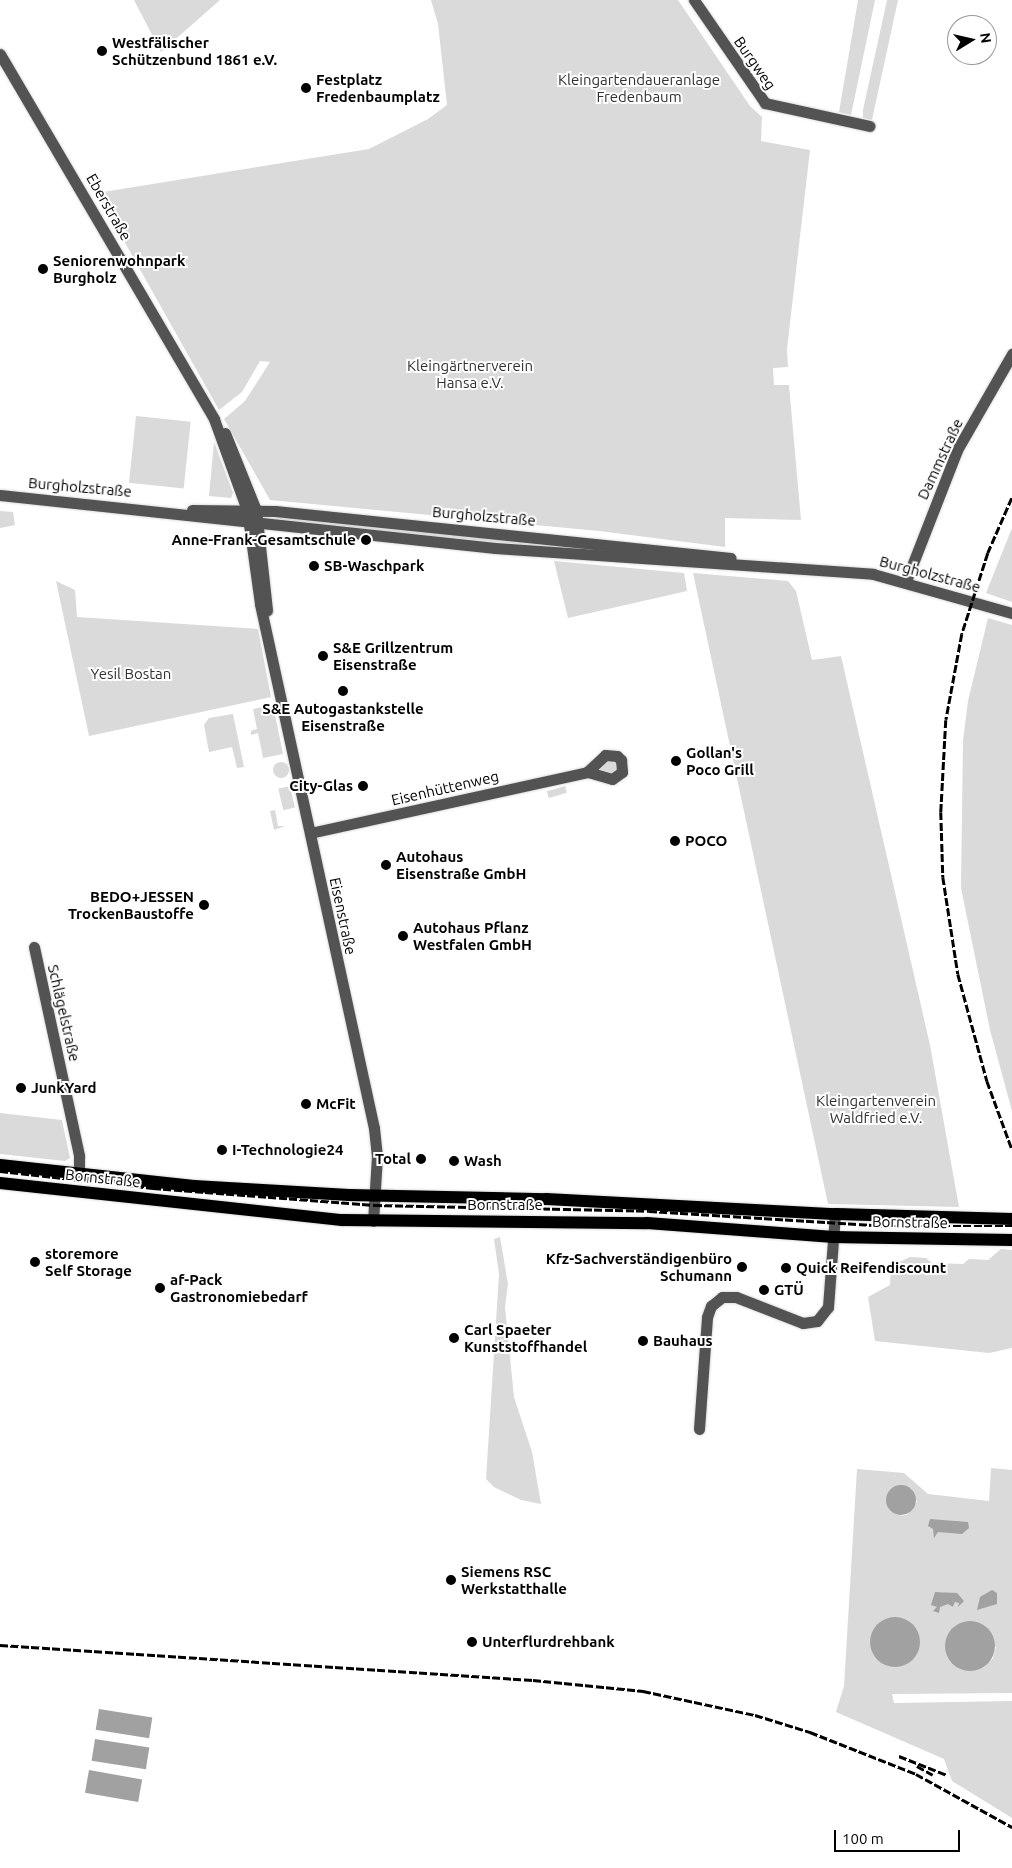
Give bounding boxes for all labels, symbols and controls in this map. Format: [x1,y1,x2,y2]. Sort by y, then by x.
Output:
north arrow [947,15,997,65]
text: N [977,31,995,44]
place label: Westfälischer Schützenbund 1861 e.V. [112,33,277,68]
street label: Burgweg [730,33,780,93]
marker: Westfälischer Schützenbund 1861 e.V. [96,45,108,57]
place label: Festplatz Fredenbaumplatz [316,70,440,105]
park label: Kleingartendaueranlage Fredenbaum [558,70,720,105]
marker: Festplatz Fredenbaumplatz [300,82,312,94]
street label: Eberstraße [83,170,135,244]
place label: Seniorenwohnpark Burgholz [53,251,185,286]
marker: Seniorenwohnpark Burgholz [37,263,49,275]
park label: Kleingärtnerverein Hansa e.V. [407,356,533,391]
street label: Dammstraße [913,416,967,502]
street label: Burgholzstraße [28,474,132,500]
street label: Burgholzstraße [432,503,536,529]
place label: Anne-Frank-Gesamtschule [171,531,356,549]
marker: Anne-Frank-Gesamtschule [360,534,372,546]
street label: Burgholzstraße [878,552,982,596]
place label: SB-Waschpark [324,557,424,575]
marker: SB-Waschpark [308,560,320,572]
place label: S&E Grillzentrum Eisenstraße [333,638,453,673]
marker: S&E Grillzentrum Eisenstraße [317,650,329,662]
park label: Yesil Bostan [91,665,171,683]
marker: S&E Autogastankstelle Eisenstraße [337,685,349,697]
place label: S&E Autogastankstelle Eisenstraße [262,699,424,734]
place label: Gollan's Poco Grill [686,743,754,778]
marker: Gollan's Poco Grill [670,755,682,767]
street label: Eisenhüttenweg [390,767,500,809]
place label: City-Glas [289,777,353,795]
marker: City-Glas [357,780,369,792]
place label: POCO [685,832,727,850]
marker: POCO [669,835,681,847]
place label: Autohaus Eisenstraße GmbH [396,847,526,882]
marker: Autohaus Eisenstraße GmbH [380,859,392,871]
street label: Eisenstraße [326,876,360,956]
place label: BEDO+JESSEN TrockenBaustoffe [68,887,194,922]
marker: BEDO+JESSEN TrockenBaustoffe [198,899,210,911]
place label: Autohaus Pflanz Westfalen GmbH [413,918,532,953]
marker: Autohaus Pflanz Westfalen GmbH [397,930,409,942]
street label: Schlägelstraße [44,963,84,1063]
place label: JunkYard [31,1079,97,1097]
marker: JunkYard [15,1082,27,1094]
park label: Kleingartenverein Waldfried e.V. [816,1091,936,1126]
place label: McFit [316,1095,356,1113]
marker: McFit [300,1098,312,1110]
place label: I-Technologie24 [232,1141,343,1159]
marker: I-Technologie24 [216,1144,228,1156]
place label: Total [375,1150,411,1168]
place label: Wash [464,1152,502,1170]
marker: Total [415,1153,427,1165]
marker: Wash [448,1155,460,1167]
street label: Bornstraße [64,1165,142,1191]
street label: Bornstraße [467,1196,543,1214]
street label: Bornstraße [872,1212,948,1232]
place label: storemore Self Storage [45,1244,132,1279]
place label: Kfz-Sachverständigenbüro Schumann [546,1249,732,1284]
marker: storemore Self Storage [29,1256,41,1268]
place label: Quick Reifendiscount [796,1259,946,1277]
marker: Kfz-Sachverständigenbüro Schumann [736,1261,748,1273]
marker: Quick Reifendiscount [780,1262,792,1274]
place label: af-Pack Gastronomiebedarf [170,1270,308,1305]
place label: GTÜ [774,1281,804,1299]
marker: af-Pack Gastronomiebedarf [154,1282,166,1294]
marker: GTÜ [758,1284,770,1296]
place label: Carl Spaeter Kunststoffhandel [464,1320,587,1355]
marker: Carl Spaeter Kunststoffhandel [448,1332,460,1344]
place label: Bauhaus [653,1332,713,1350]
marker: Bauhaus [637,1335,649,1347]
place label: Siemens RSC Werkstatthalle [461,1562,567,1597]
marker: Siemens RSC Werkstatthalle [445,1574,457,1586]
place label: Unterflurdrehbank [482,1633,615,1651]
marker: Unterflurdrehbank [466,1636,478,1648]
scale bar [837,1820,963,1852]
text: 100 m [842,1830,884,1847]

